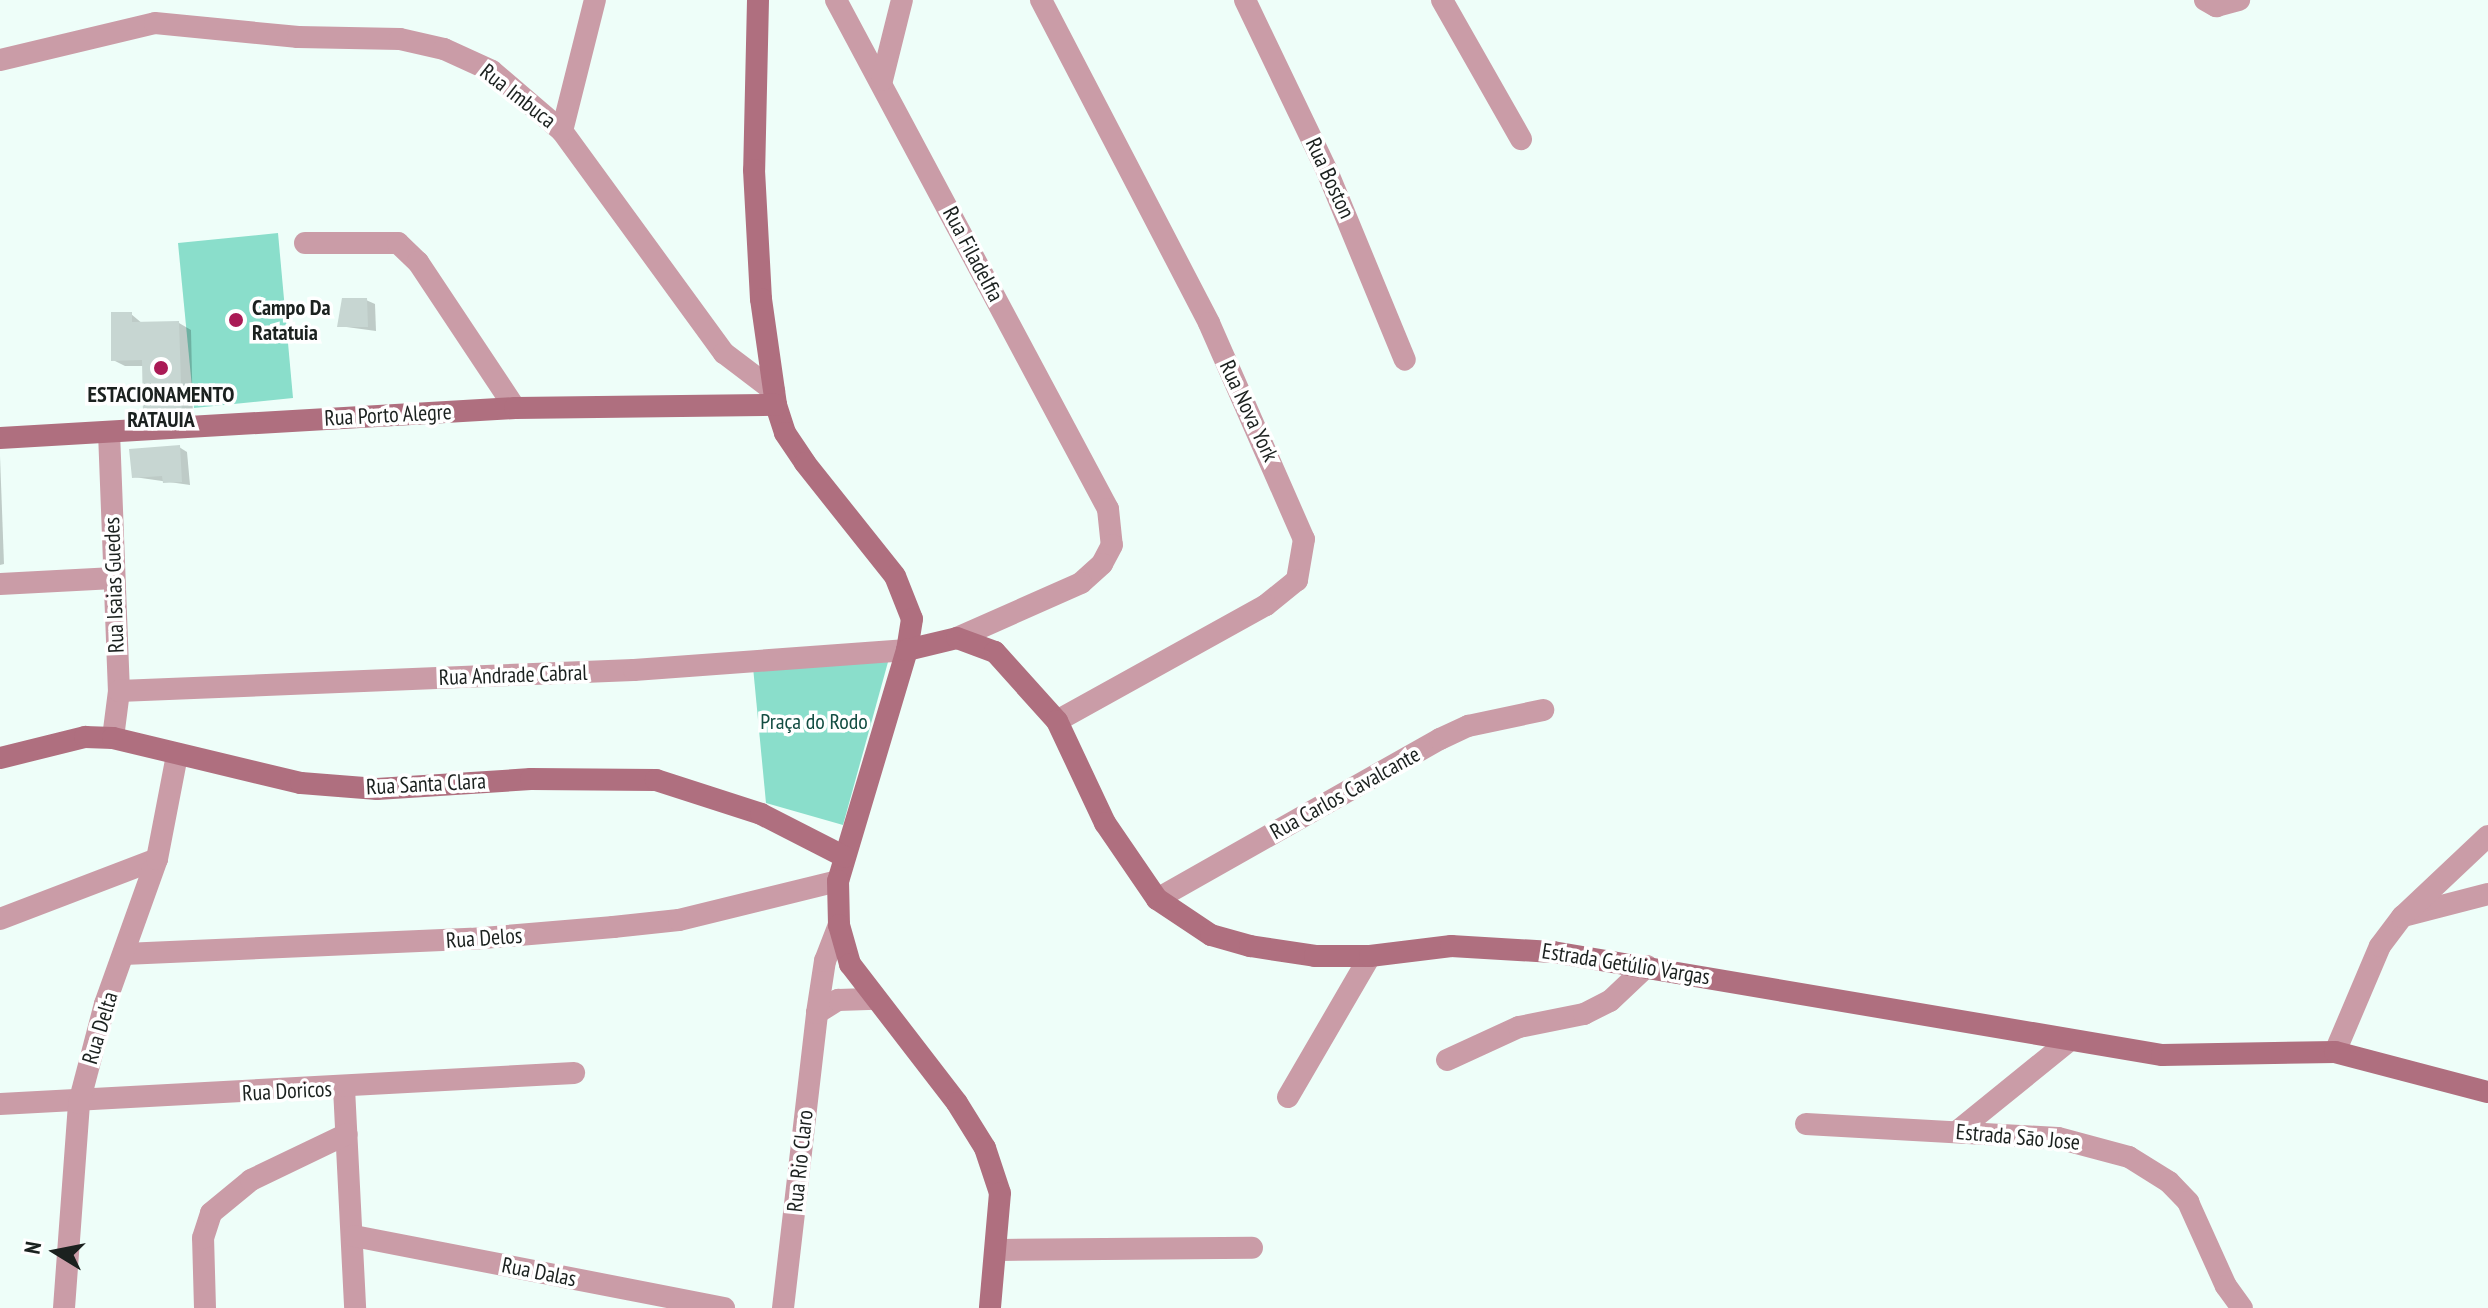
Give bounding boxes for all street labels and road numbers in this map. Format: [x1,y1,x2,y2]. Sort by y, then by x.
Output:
street label: Rua Imbuca [475,58,561,134]
street label: Rua Boston [1300,133,1360,223]
street label: Rua Filadelfia [937,202,1009,306]
street label: Rua Nova York [1214,356,1284,466]
street label: Rua Porto Alegre [323,398,453,432]
street label: Rua Isaias Guedes [98,517,130,653]
street label: Rua Andrade Cabral [438,659,588,691]
street label: Rua Carlos Cavalcante [1265,741,1425,845]
street label: Rua Santa Clara [365,768,487,800]
street label: Rua Delos [445,922,523,954]
street label: Estrada Getúlio Vargas [1540,938,1712,990]
street label: Rua Delta [77,989,123,1067]
street label: Rua Doricos [241,1075,333,1107]
street label: Rua Rio Claro [782,1109,818,1213]
street label: Estrada Sāo Jose [1955,1118,2081,1156]
street label: Rua Dalas [500,1252,578,1292]

